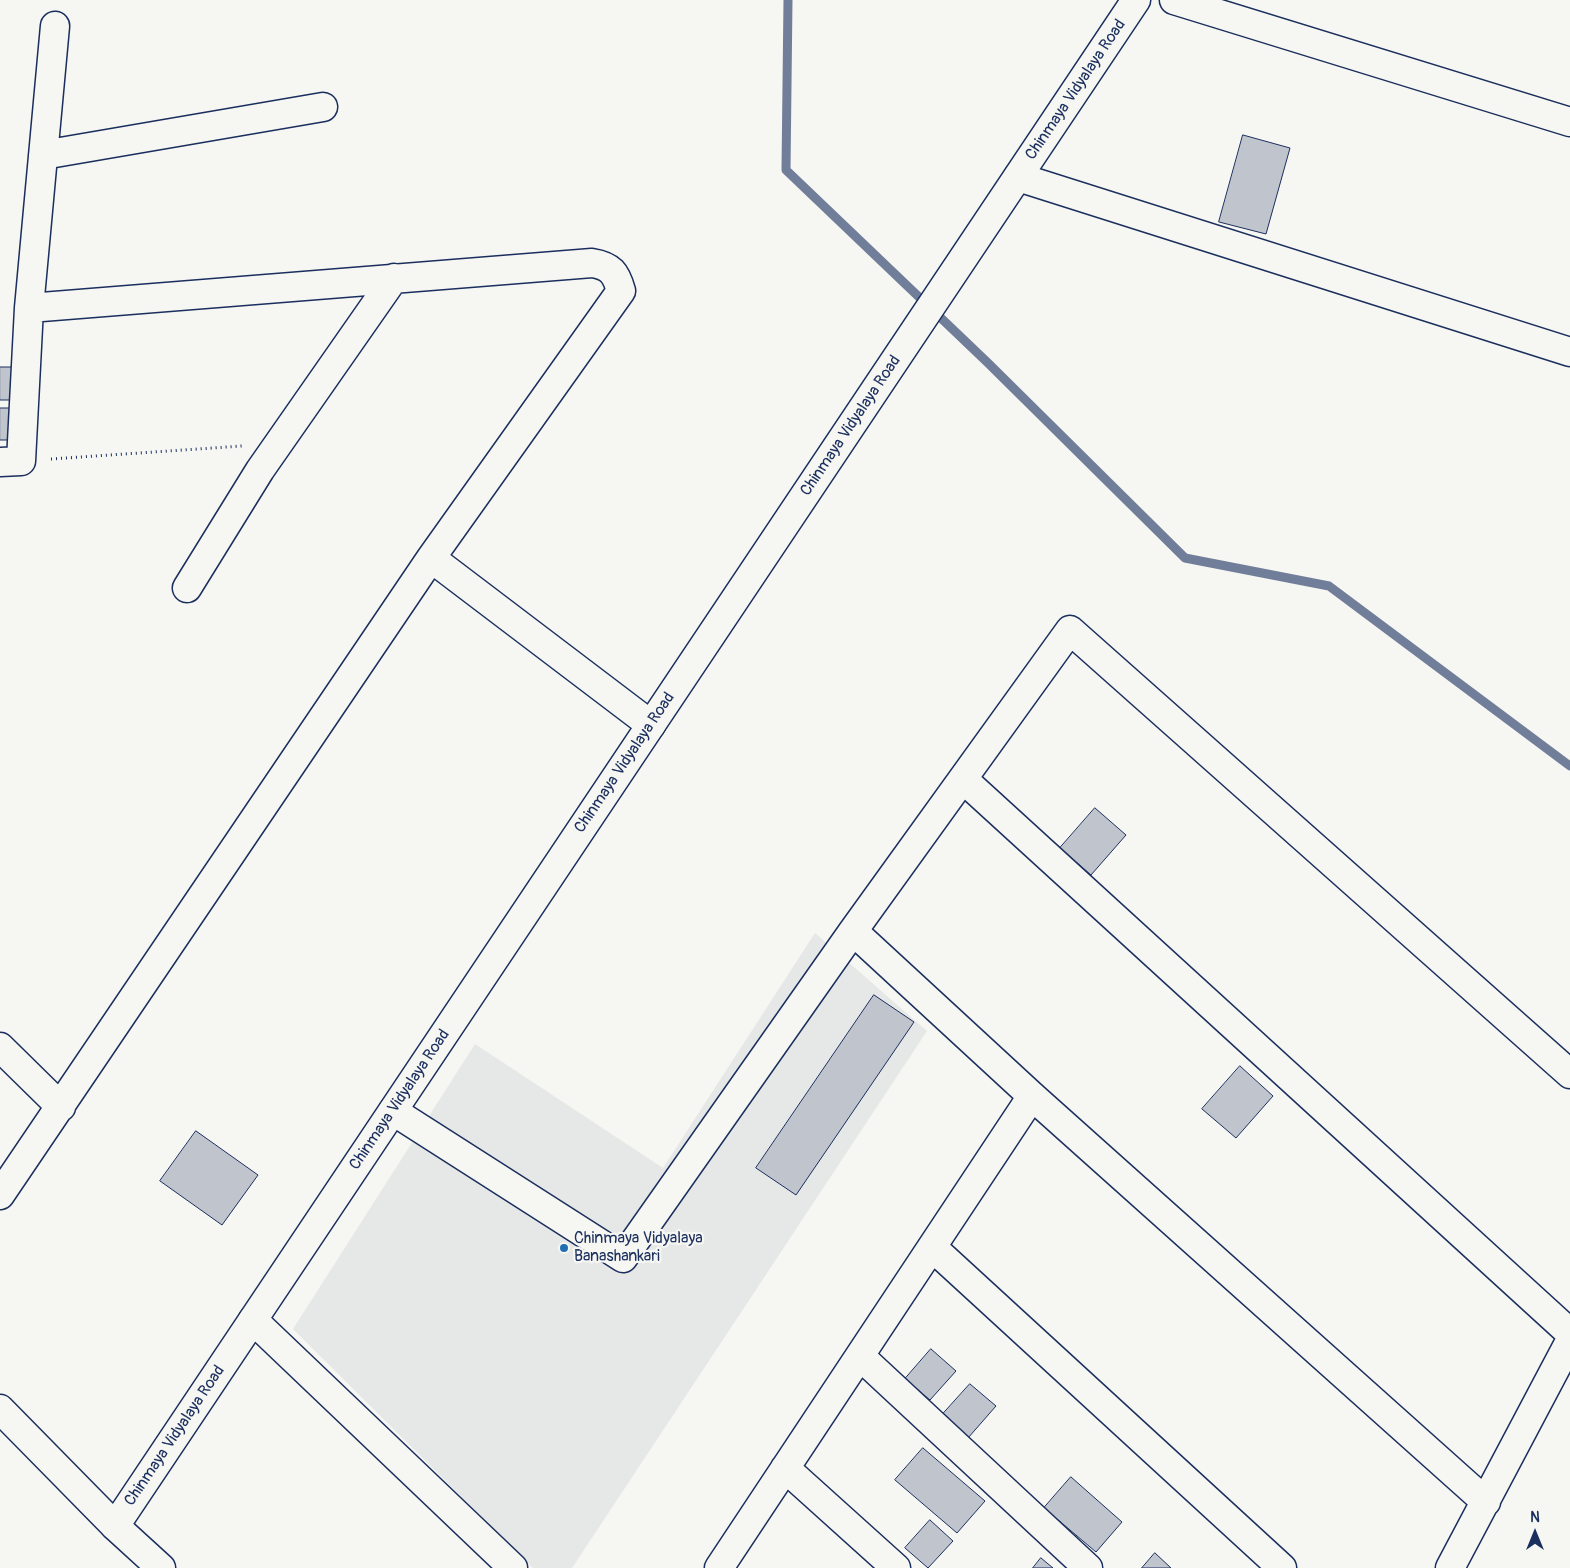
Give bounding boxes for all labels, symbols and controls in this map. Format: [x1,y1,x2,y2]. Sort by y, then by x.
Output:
street label: Chinmaya Vidyalaya Road [1022,16,1130,164]
street label: Chinmaya Vidyalaya Road [797,352,905,500]
street label: Chinmaya Vidyalaya Road [571,689,679,837]
street label: Chinmaya Vidyalaya Road [346,1026,454,1174]
place label: Chinmaya Vidyalaya Banashankari [574,1229,703,1267]
marker: Chinmaya Vidyalaya Banashankari [558,1242,570,1254]
street label: Chinmaya Vidyalaya Road [121,1362,229,1510]
north arrow [1510,1508,1560,1558]
text: N [1530,1509,1540,1526]

